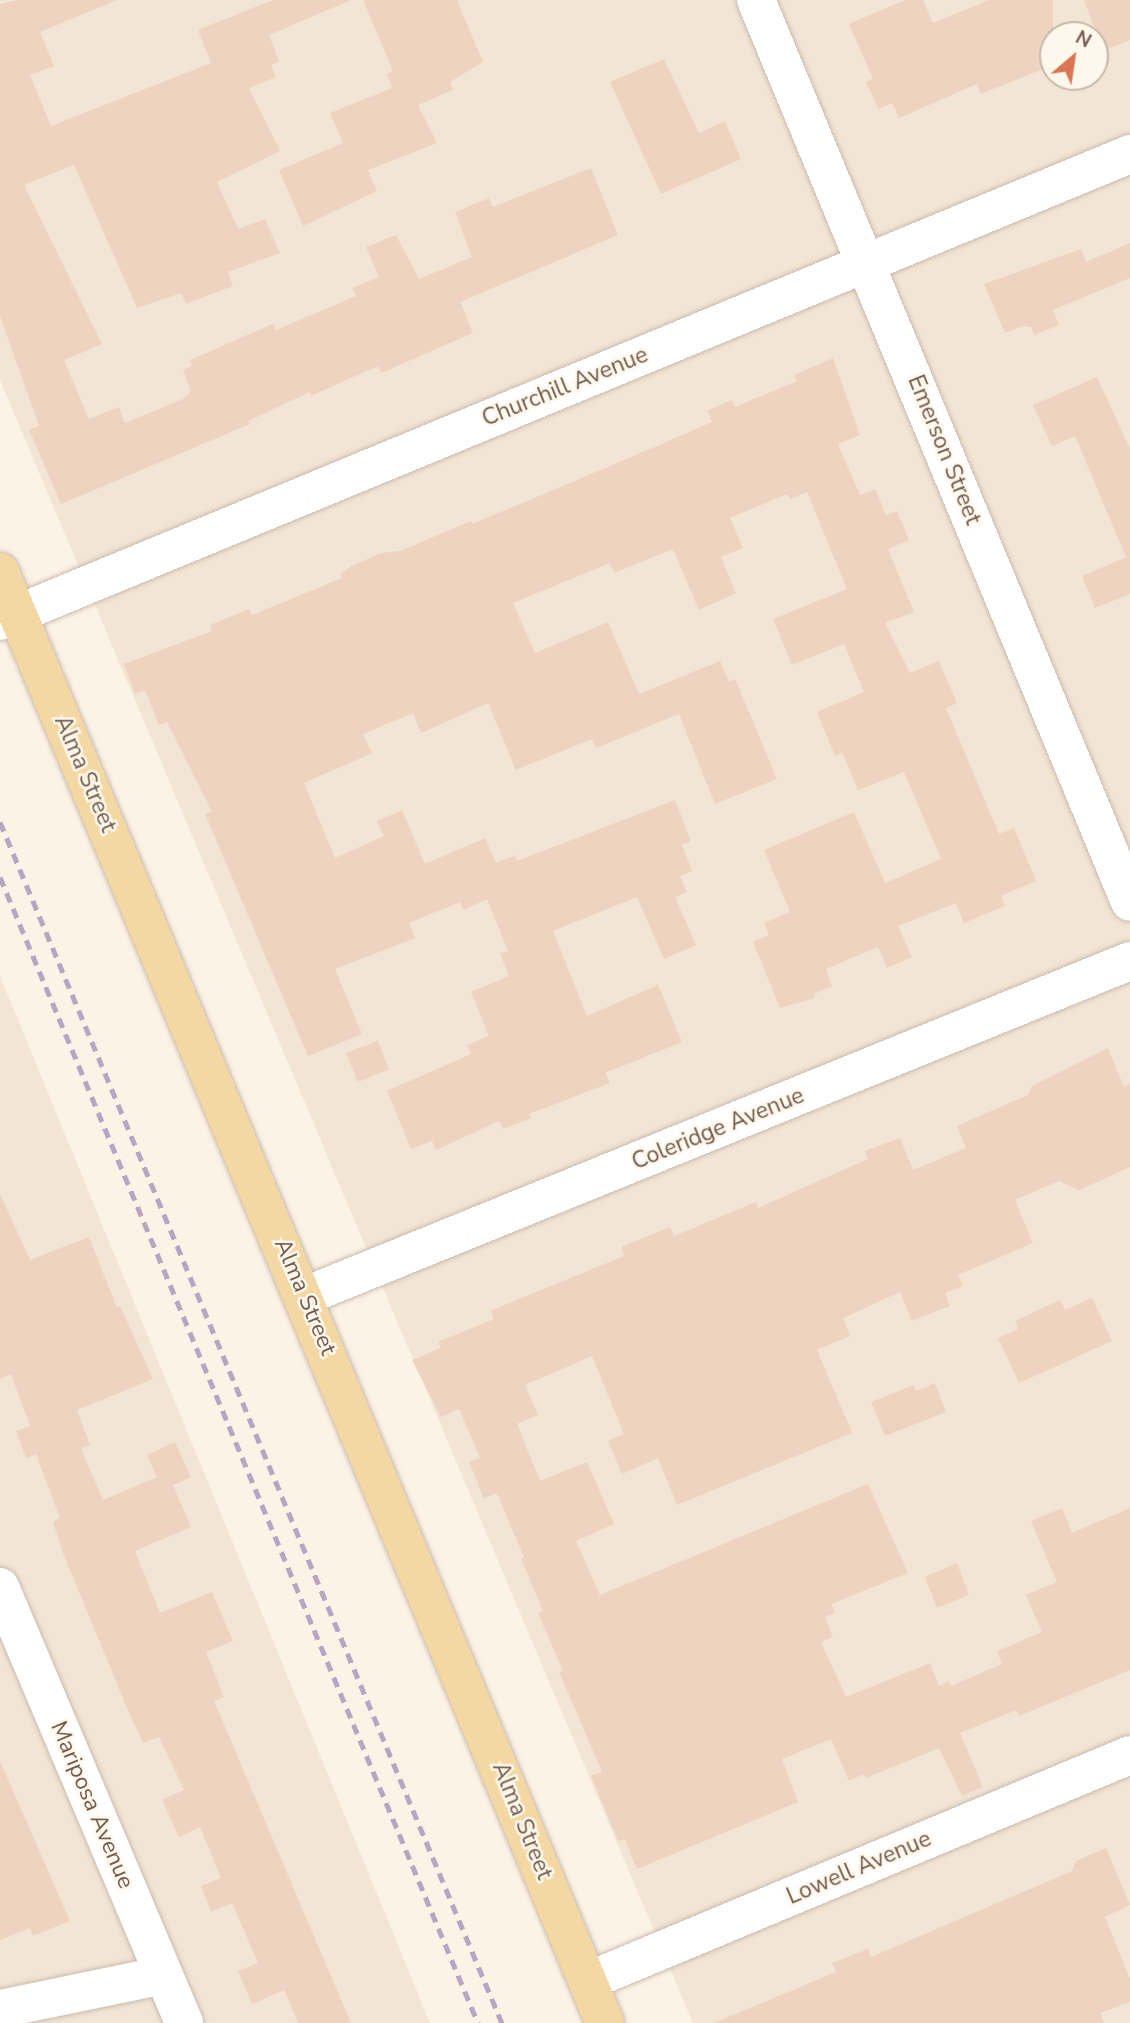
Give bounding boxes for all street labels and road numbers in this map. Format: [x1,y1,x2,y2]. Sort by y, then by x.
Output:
street label: Churchill Avenue [478,341,652,433]
street label: Emerson Street [901,371,987,529]
street label: Alma Street [48,711,122,837]
street label: Coleridge Avenue [628,1082,808,1176]
street label: Alma Street [268,1234,342,1360]
street label: Mariposa Avenue [44,1717,140,1893]
street label: Alma Street [486,1758,558,1884]
street label: Lowell Avenue [783,1825,935,1911]

